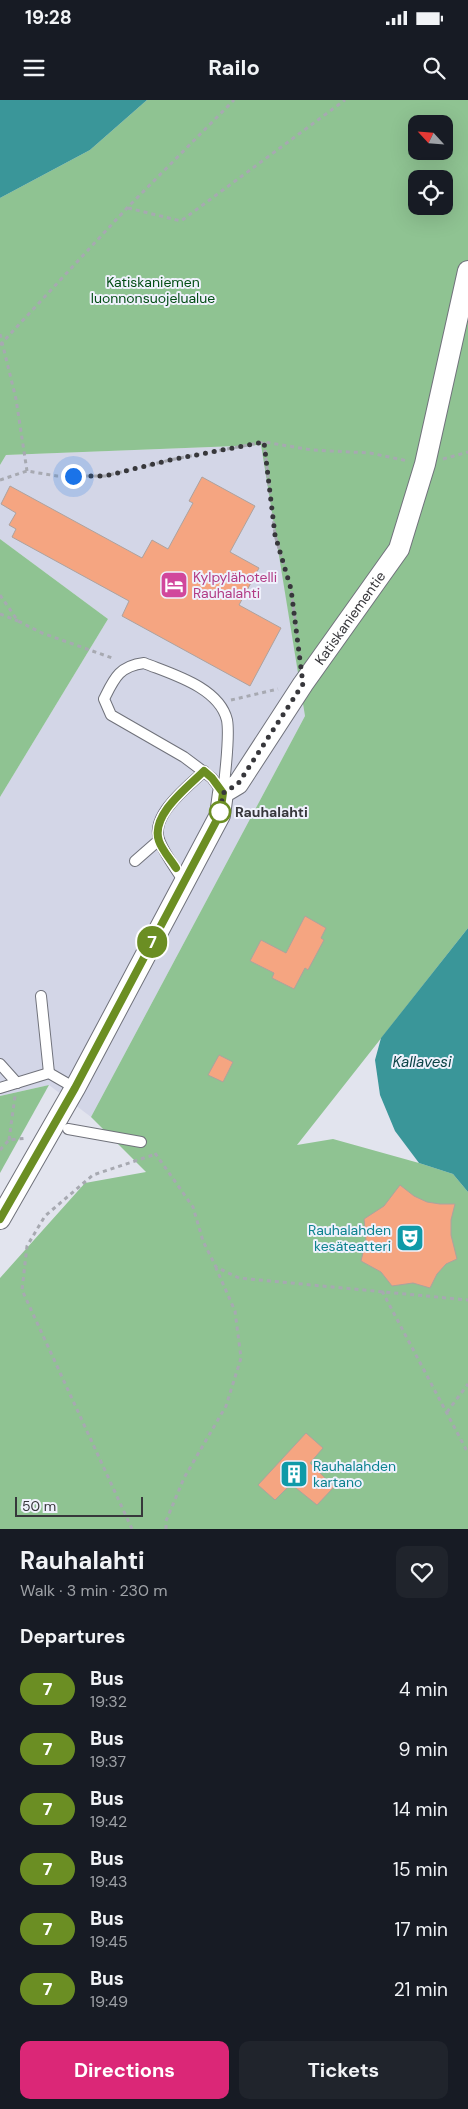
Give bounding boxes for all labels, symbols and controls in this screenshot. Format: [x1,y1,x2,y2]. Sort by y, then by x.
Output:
text: 19:28 [25,5,72,30]
text: Railo [208,53,260,82]
icon: menu [20,54,48,82]
icon: search [420,54,448,82]
north arrow [408,115,452,160]
map controls [408,115,453,215]
button: locate [408,170,453,215]
park label: Katiskaniemen luonnonsuojelualue [91,273,215,307]
your location [61,464,86,489]
place label: Kylpylähotelli Rauhalahti [193,568,277,602]
street label: Katiskaniementie [311,568,389,668]
hotel icon: Kylpylähotelli Rauhalahti [159,570,189,600]
marker: Rauhalahti [209,801,231,823]
place label: Rauhalahti [235,803,308,821]
line badge: 7 [136,926,168,958]
text: 7 [147,930,157,954]
water label: Kallavesi [392,1052,452,1072]
place label: Rauhalahden kesäteatteri [308,1221,391,1255]
theatre icon: Rauhalahden kesäteatteri [395,1223,425,1253]
place label: Rauhalahden kartano [313,1457,396,1491]
building icon: Rauhalahden kartano [279,1459,309,1489]
scale bar [15,1494,142,1517]
text: 50 m [22,1497,56,1515]
text: Rauhalahti [20,1545,145,1576]
button: heart [396,1546,448,1598]
text: Walk · 3 min · 230 m [20,1580,168,1601]
text: Departures [20,1624,125,1649]
text: Bus [90,1666,124,1691]
text: 7 [43,1677,52,1701]
text: 4 min [399,1677,448,1702]
text: 19:32 [90,1691,127,1712]
text: Bus [90,1726,124,1751]
text: 7 [43,1737,52,1761]
text: 9 min [399,1737,448,1762]
text: 19:37 [90,1751,126,1772]
text: Bus [90,1786,124,1811]
text: 7 [43,1797,52,1821]
text: 14 min [393,1797,448,1822]
text: 19:42 [90,1811,127,1832]
text: Bus [90,1846,124,1871]
text: 7 [43,1857,52,1881]
text: 15 min [393,1857,448,1882]
text: 19:43 [90,1871,127,1892]
text: Bus [90,1906,124,1931]
text: 7 [43,1917,52,1941]
text: 17 min [394,1917,448,1942]
text: 19:45 [90,1931,128,1952]
text: Bus [90,1966,124,1991]
text: 7 [43,1977,52,2001]
text: 21 min [394,1977,448,2002]
text: 19:49 [90,1991,128,2012]
button: Directions [20,2041,229,2099]
button: Tickets [239,2041,448,2099]

